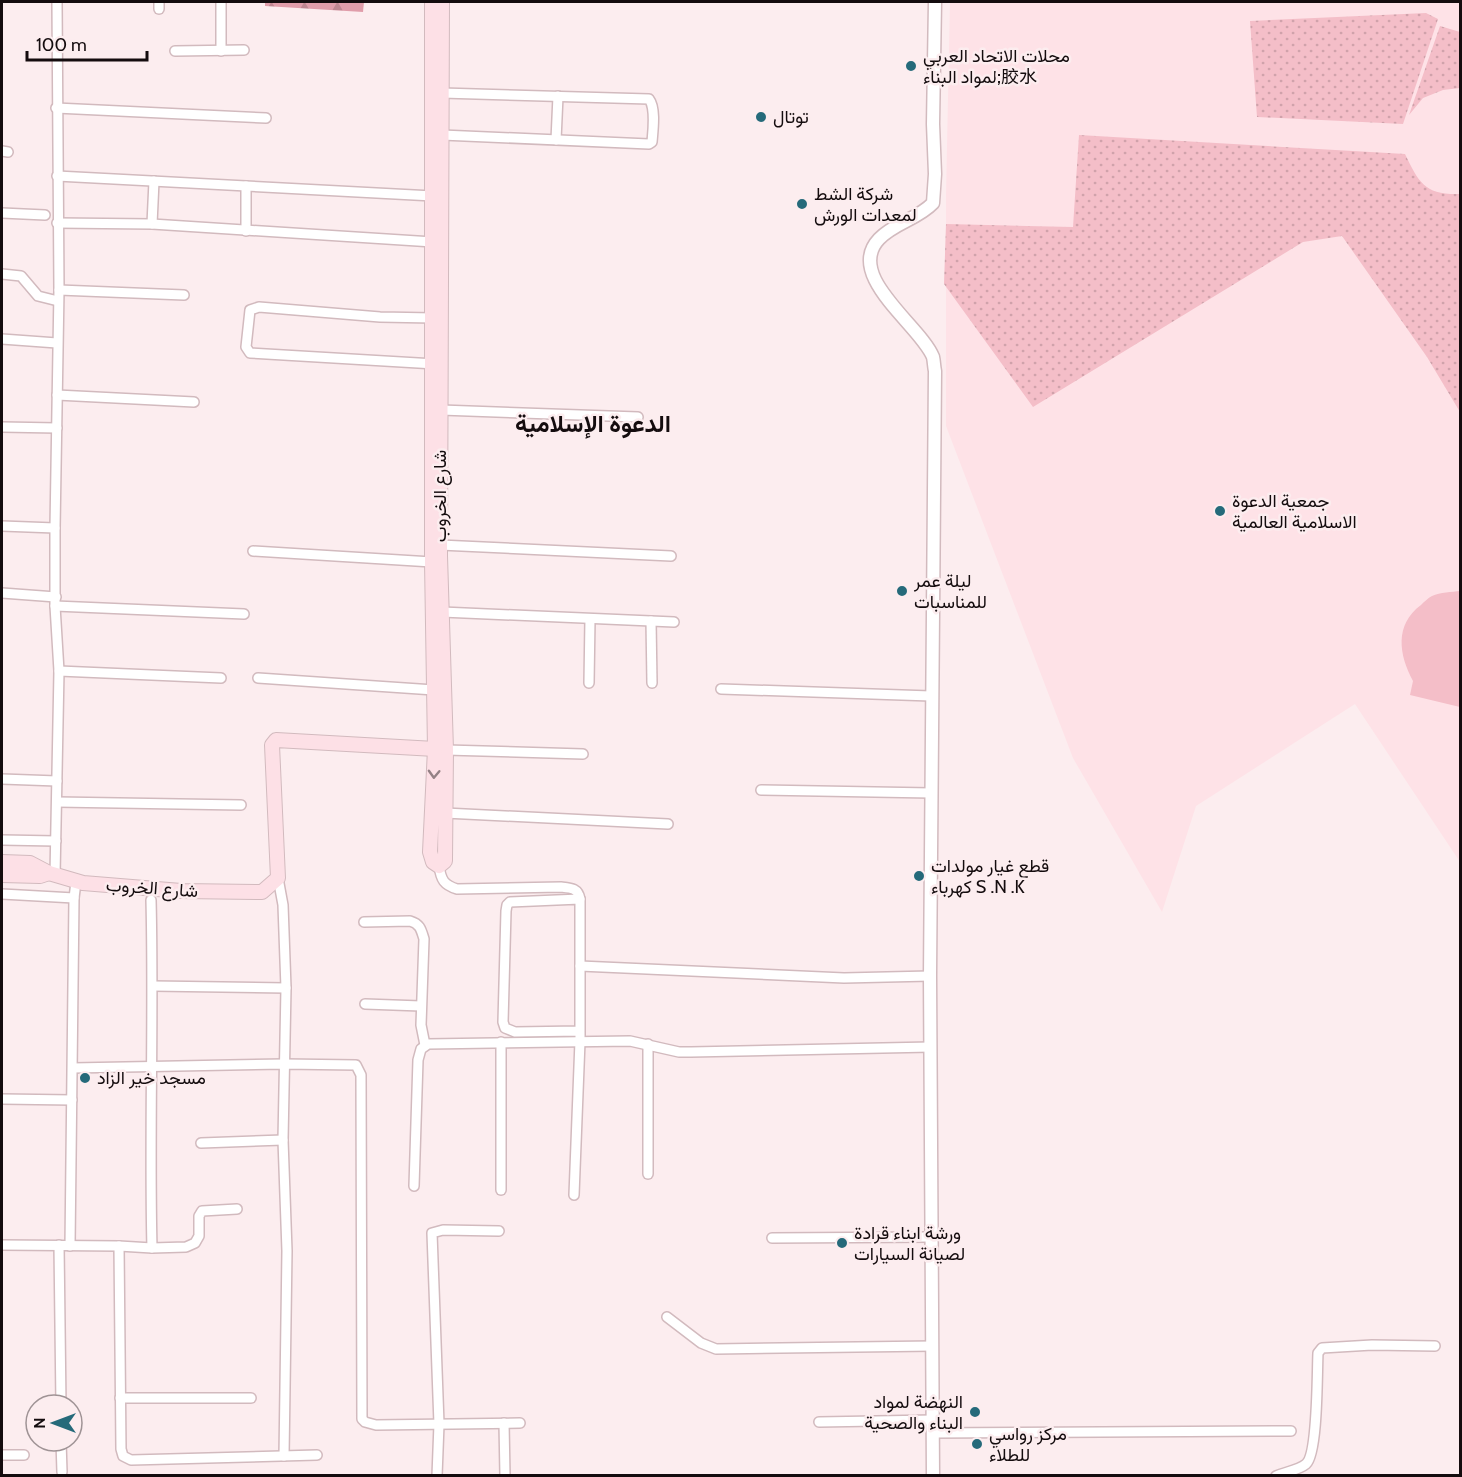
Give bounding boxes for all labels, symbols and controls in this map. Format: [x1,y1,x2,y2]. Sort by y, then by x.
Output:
scale bar [27,24,147,62]
text: 100 m [36,34,87,56]
place label: محلات الاتحاد العربي لمواد البناء;胶水 [923,45,1070,88]
marker: محلات الاتحاد العربي لمواد البناء;胶水 [904,59,918,73]
place label: توتال [773,106,809,128]
marker: توتال [754,110,768,124]
place label: شركة الشط لمعدات الورش [814,183,917,226]
marker: شركة الشط لمعدات الورش [795,197,809,211]
district label: الدعوة الإسلامية [515,409,671,439]
street label: شارع الخروب [429,450,452,542]
place label: جمعية الدعوة الاسلامية العالمية [1232,490,1357,533]
marker: جمعية الدعوة الاسلامية العالمية [1213,504,1227,518]
place label: ليلة عمر للمناسبات [913,570,987,613]
marker: ليلة عمر للمناسبات [895,584,909,598]
one-way arrow [428,769,440,778]
place label: قطع غيار مولدات كهرباء S .N .K [931,855,1049,898]
marker: قطع غيار مولدات كهرباء S .N .K [912,869,926,883]
street label: شارع الخروب [105,874,199,903]
place label: مسجد خير الزاد [97,1067,206,1089]
marker: مسجد خير الزاد [78,1071,92,1085]
place label: ورشة ابناء قرادة لصيانة السيارات [854,1222,965,1265]
marker: ورشة ابناء قرادة لصيانة السيارات [835,1236,849,1250]
place label: النهضة لمواد البناء والصحية [864,1391,963,1434]
north arrow [24,1393,84,1453]
marker: النهضة لمواد البناء والصحية [968,1405,982,1419]
text: N [30,1417,49,1429]
place label: مركز رواسي للطلاء [989,1423,1067,1466]
marker: مركز رواسي للطلاء [970,1437,984,1451]

